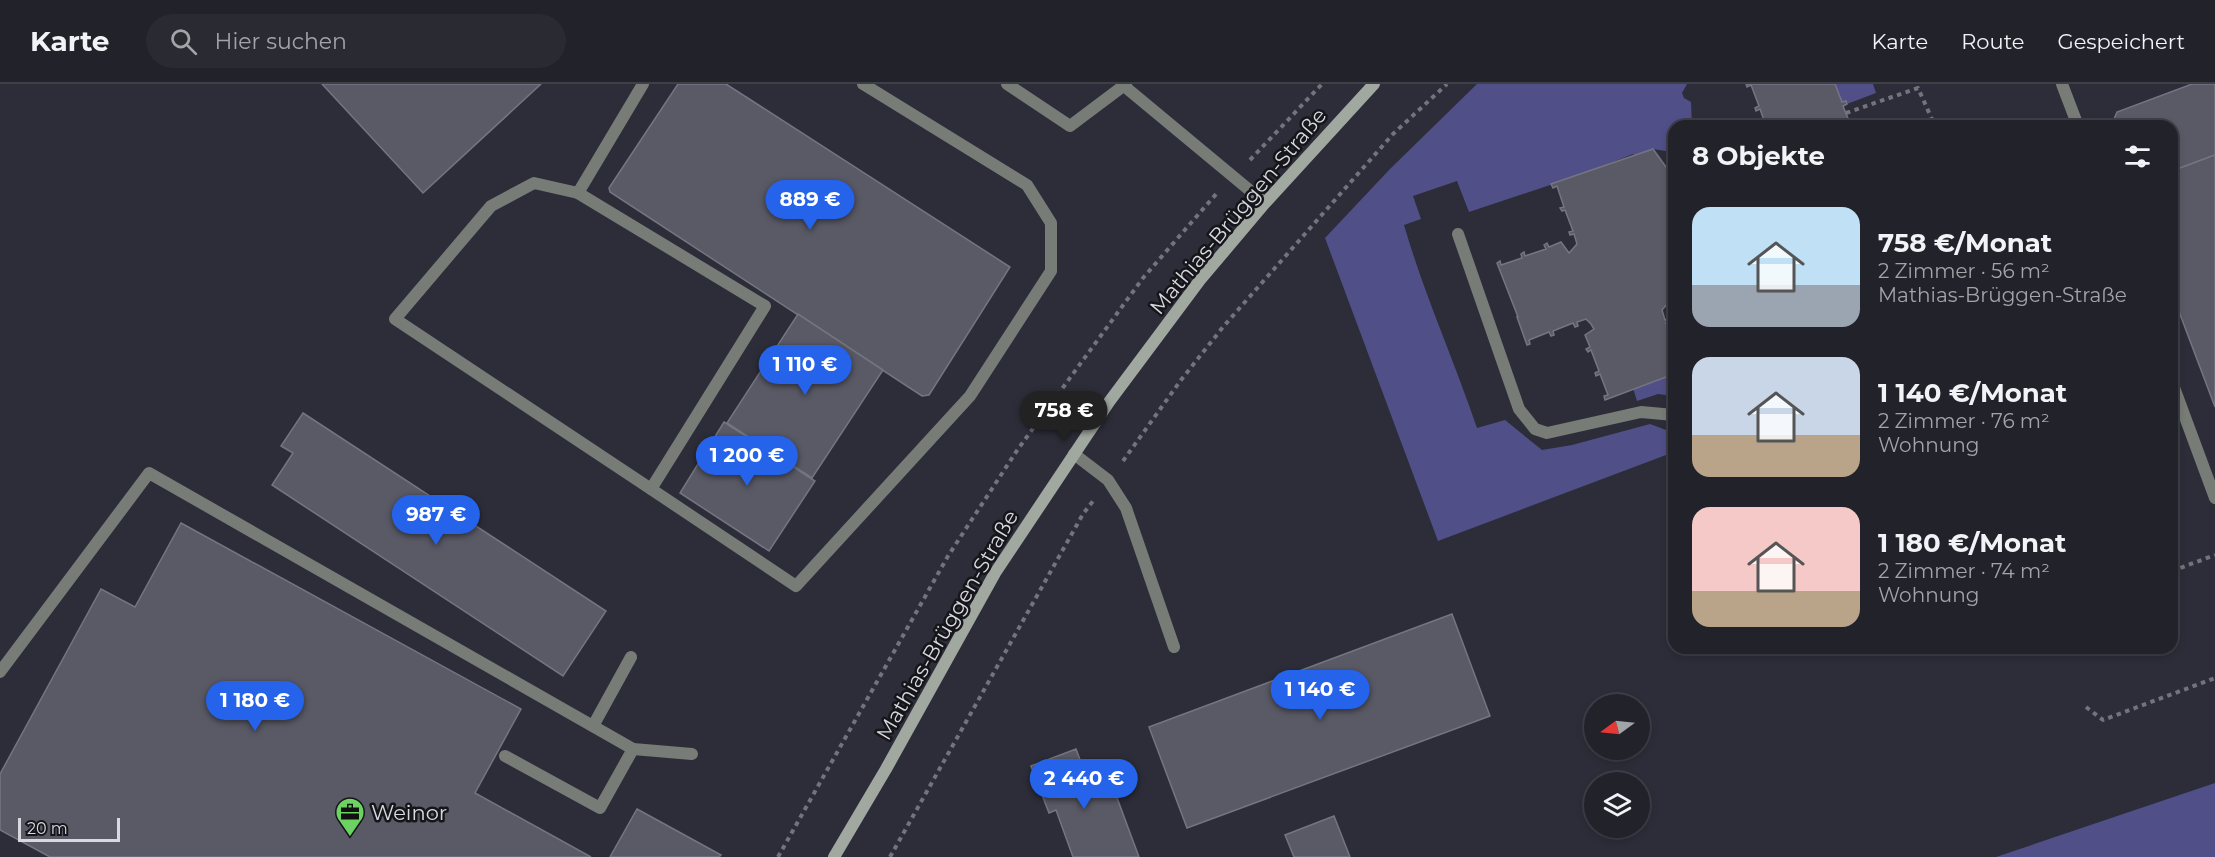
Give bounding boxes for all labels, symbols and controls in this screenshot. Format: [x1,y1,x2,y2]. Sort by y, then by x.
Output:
search box [146,14,566,68]
text: Karte [30,24,110,58]
icon: search [167,25,200,58]
text: Hier suchen [215,28,347,55]
text: Karte [1872,29,1928,54]
text: Route [1961,29,2024,54]
text: Gespeichert [2057,29,2185,54]
street label: Mathias-Brüggen-Straße [1144,103,1332,319]
text: 8 Objekte [1692,140,1825,172]
icon: filters [2121,140,2154,173]
pin: 889 € [768,180,852,231]
text: 889 € [779,187,841,211]
text: 758 €/Monat [1878,227,2052,259]
icon: home [1740,231,1812,303]
text: 2 Zimmer · 56 m² [1878,259,2050,283]
text: Mathias-Brüggen-Straße [1878,283,2127,307]
pin: 1 110 € [750,345,860,396]
text: 1 110 € [773,352,837,376]
text: 1 140 €/Monat [1878,377,2067,409]
icon: home [1740,381,1812,453]
pin: 758 € [1022,391,1106,442]
text: 758 € [1034,398,1094,422]
text: 2 Zimmer · 76 m² [1878,409,2050,433]
text: Wohnung [1878,433,1979,457]
pin: 1 200 € [692,436,802,487]
text: 1 200 € [710,443,784,467]
pin: 987 € [394,495,478,546]
text: 987 € [406,502,466,526]
street label: Mathias-Brüggen-Straße [871,506,1023,744]
text: 1 180 €/Monat [1878,527,2066,559]
icon: home [1740,531,1812,603]
text: 2 Zimmer · 74 m² [1878,559,2050,583]
text: Wohnung [1878,583,1979,607]
pin: 1 140 € [1265,670,1375,721]
text: 1 140 € [1285,677,1355,701]
pin: 1 180 € [200,681,310,732]
text: 1 180 € [220,688,290,712]
north arrow [1584,694,1650,760]
map controls [1584,694,1650,838]
pin: 2 440 € [1029,759,1139,810]
text: 2 440 € [1044,766,1124,790]
button: layers [1584,772,1650,838]
office icon: Weinor [334,796,366,838]
place label: Weinor [371,800,447,825]
scale bar [18,815,120,842]
text: 20 m [27,819,68,838]

